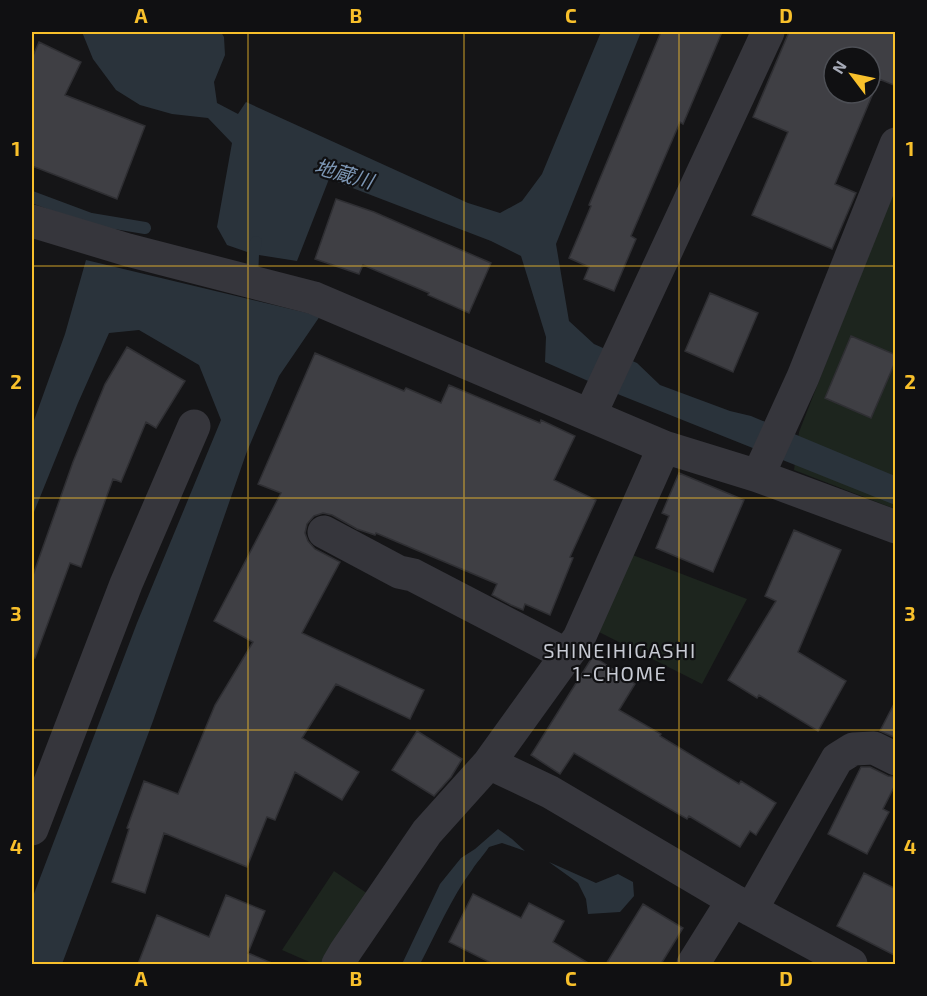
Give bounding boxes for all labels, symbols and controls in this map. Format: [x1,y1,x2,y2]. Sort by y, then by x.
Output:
text: A [134,3,148,27]
text: B [350,3,362,27]
text: C [565,3,577,27]
text: D [779,3,793,27]
north arrow [822,45,882,105]
text: N [828,57,850,77]
text: 1 [12,136,20,160]
text: 1 [906,136,914,160]
water label: 地蔵川 [312,153,378,193]
text: 2 [10,369,22,393]
text: 2 [904,369,916,393]
text: 3 [10,601,22,625]
text: 3 [904,601,916,625]
district label: SHINEIHIGASHI 1-CHOME [543,638,697,685]
text: 4 [10,834,23,858]
text: 4 [904,834,917,858]
text: A [134,966,148,990]
text: B [350,966,362,990]
text: C [565,966,577,990]
text: D [779,966,793,990]

